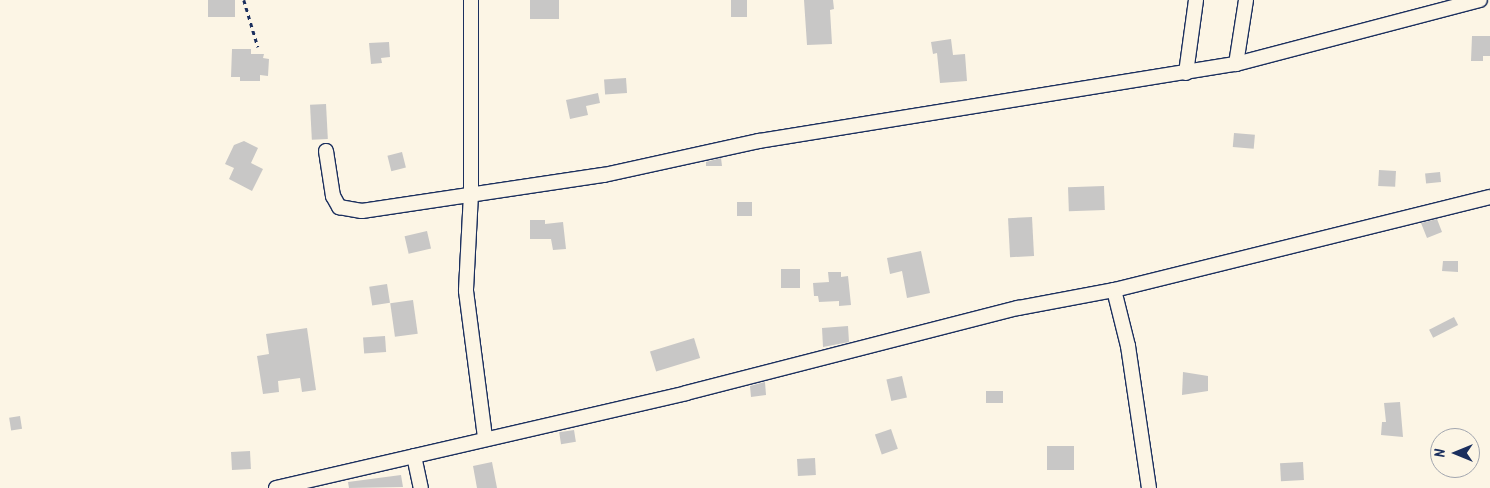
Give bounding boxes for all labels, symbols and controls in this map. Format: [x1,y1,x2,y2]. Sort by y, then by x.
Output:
north arrow [1430,428,1480,478]
text: N [1430,449,1452,457]

